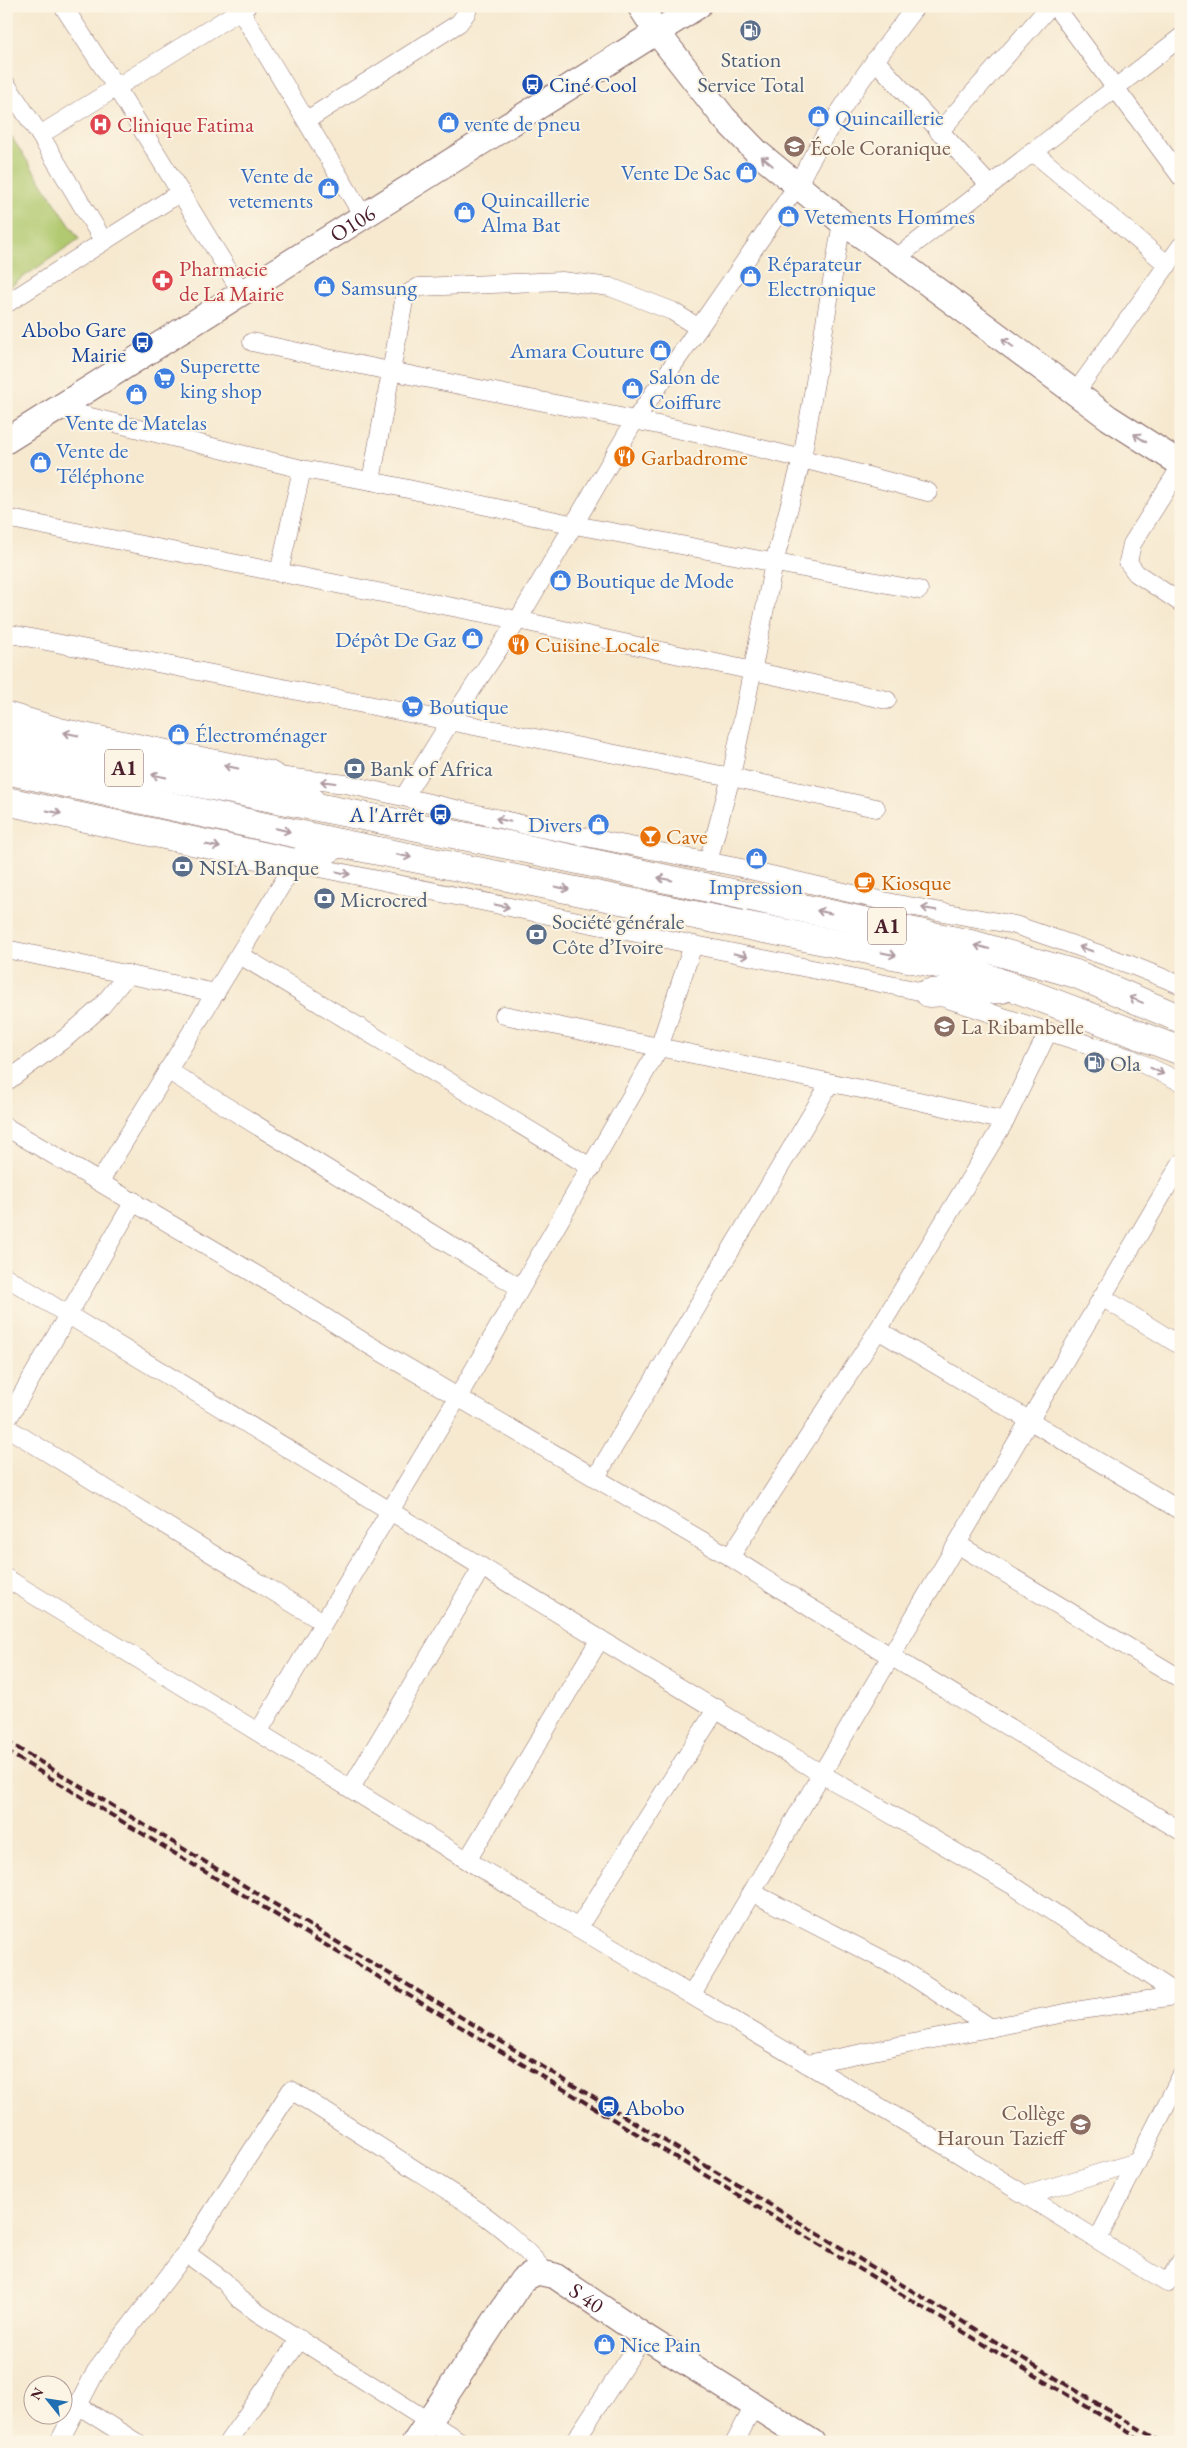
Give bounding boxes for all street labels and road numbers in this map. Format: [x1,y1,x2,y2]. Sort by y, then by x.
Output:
street label: O106 [324,198,381,249]
road number: A1 [105,750,143,786]
road number: A1 [868,908,906,944]
street label: S 40 [564,2276,610,2320]

